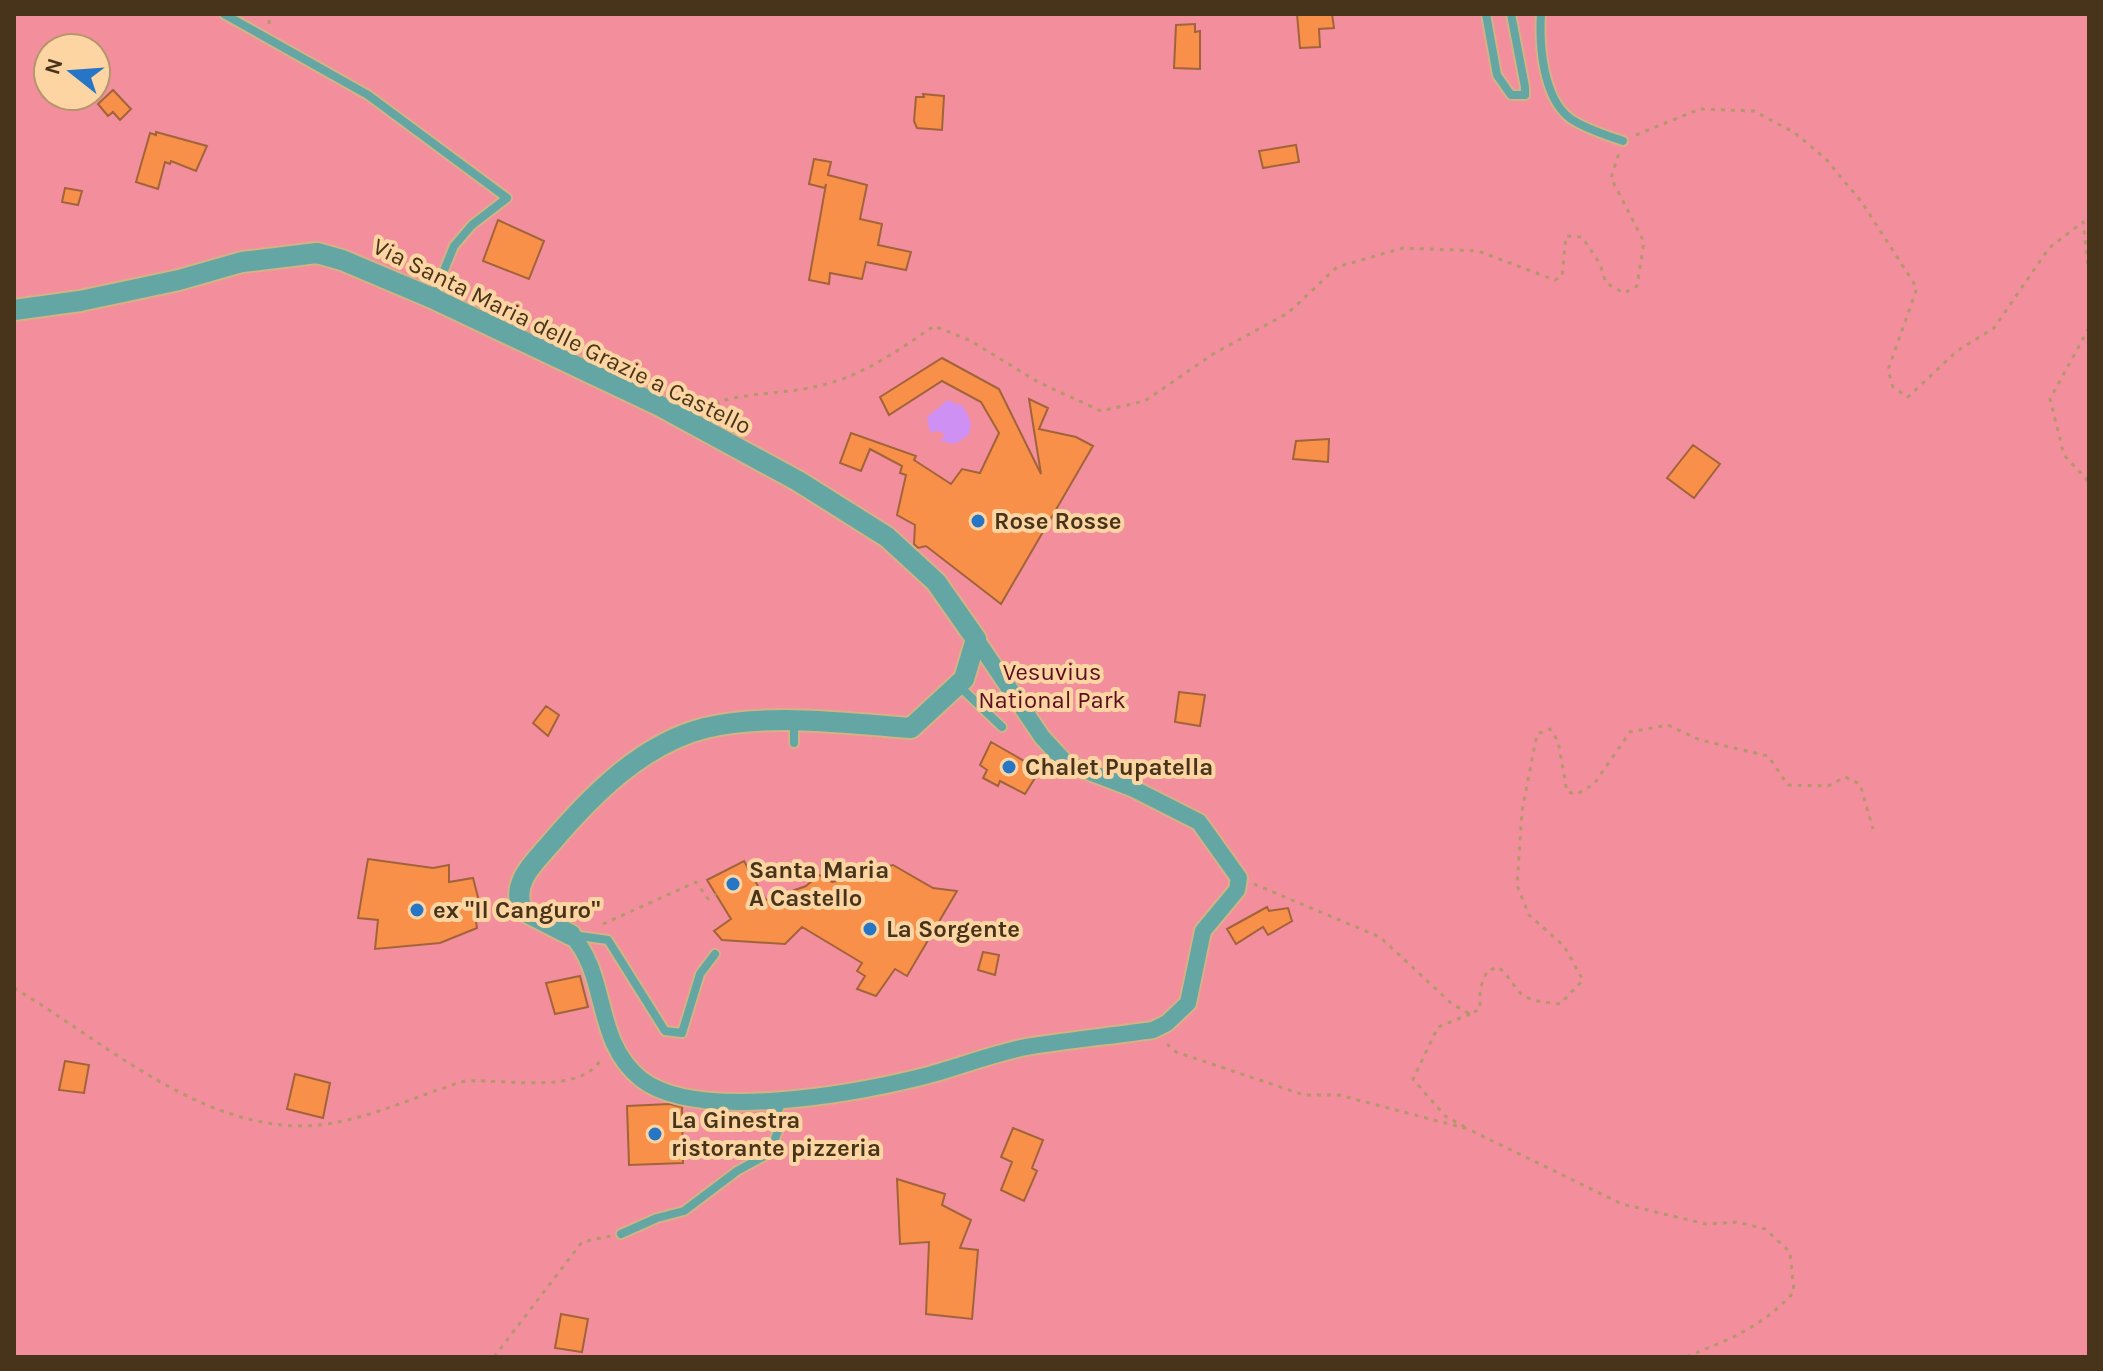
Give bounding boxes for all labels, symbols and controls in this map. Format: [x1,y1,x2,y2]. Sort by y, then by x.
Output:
north arrow [32,32,112,112]
text: N [39,55,69,78]
street label: Via Santa Maria delle Grazie a Castello [368,232,756,440]
place label: Rose Rosse [994,507,1122,535]
marker: Rose Rosse [969,512,987,530]
park label: Vesuvius National Park [978,658,1126,714]
place label: Chalet Pupatella [1025,753,1213,781]
marker: Chalet Pupatella [1000,758,1018,776]
place label: Santa Maria A Castello [749,856,889,912]
marker: Santa Maria A Castello [724,875,742,893]
place label: ex "Il Canguro" [433,896,600,924]
marker: ex "Il Canguro" [408,901,426,919]
place label: La Sorgente [886,915,1020,943]
marker: La Sorgente [861,920,879,938]
place label: La Ginestra ristorante pizzeria [671,1106,881,1162]
marker: La Ginestra ristorante pizzeria [646,1125,664,1143]

